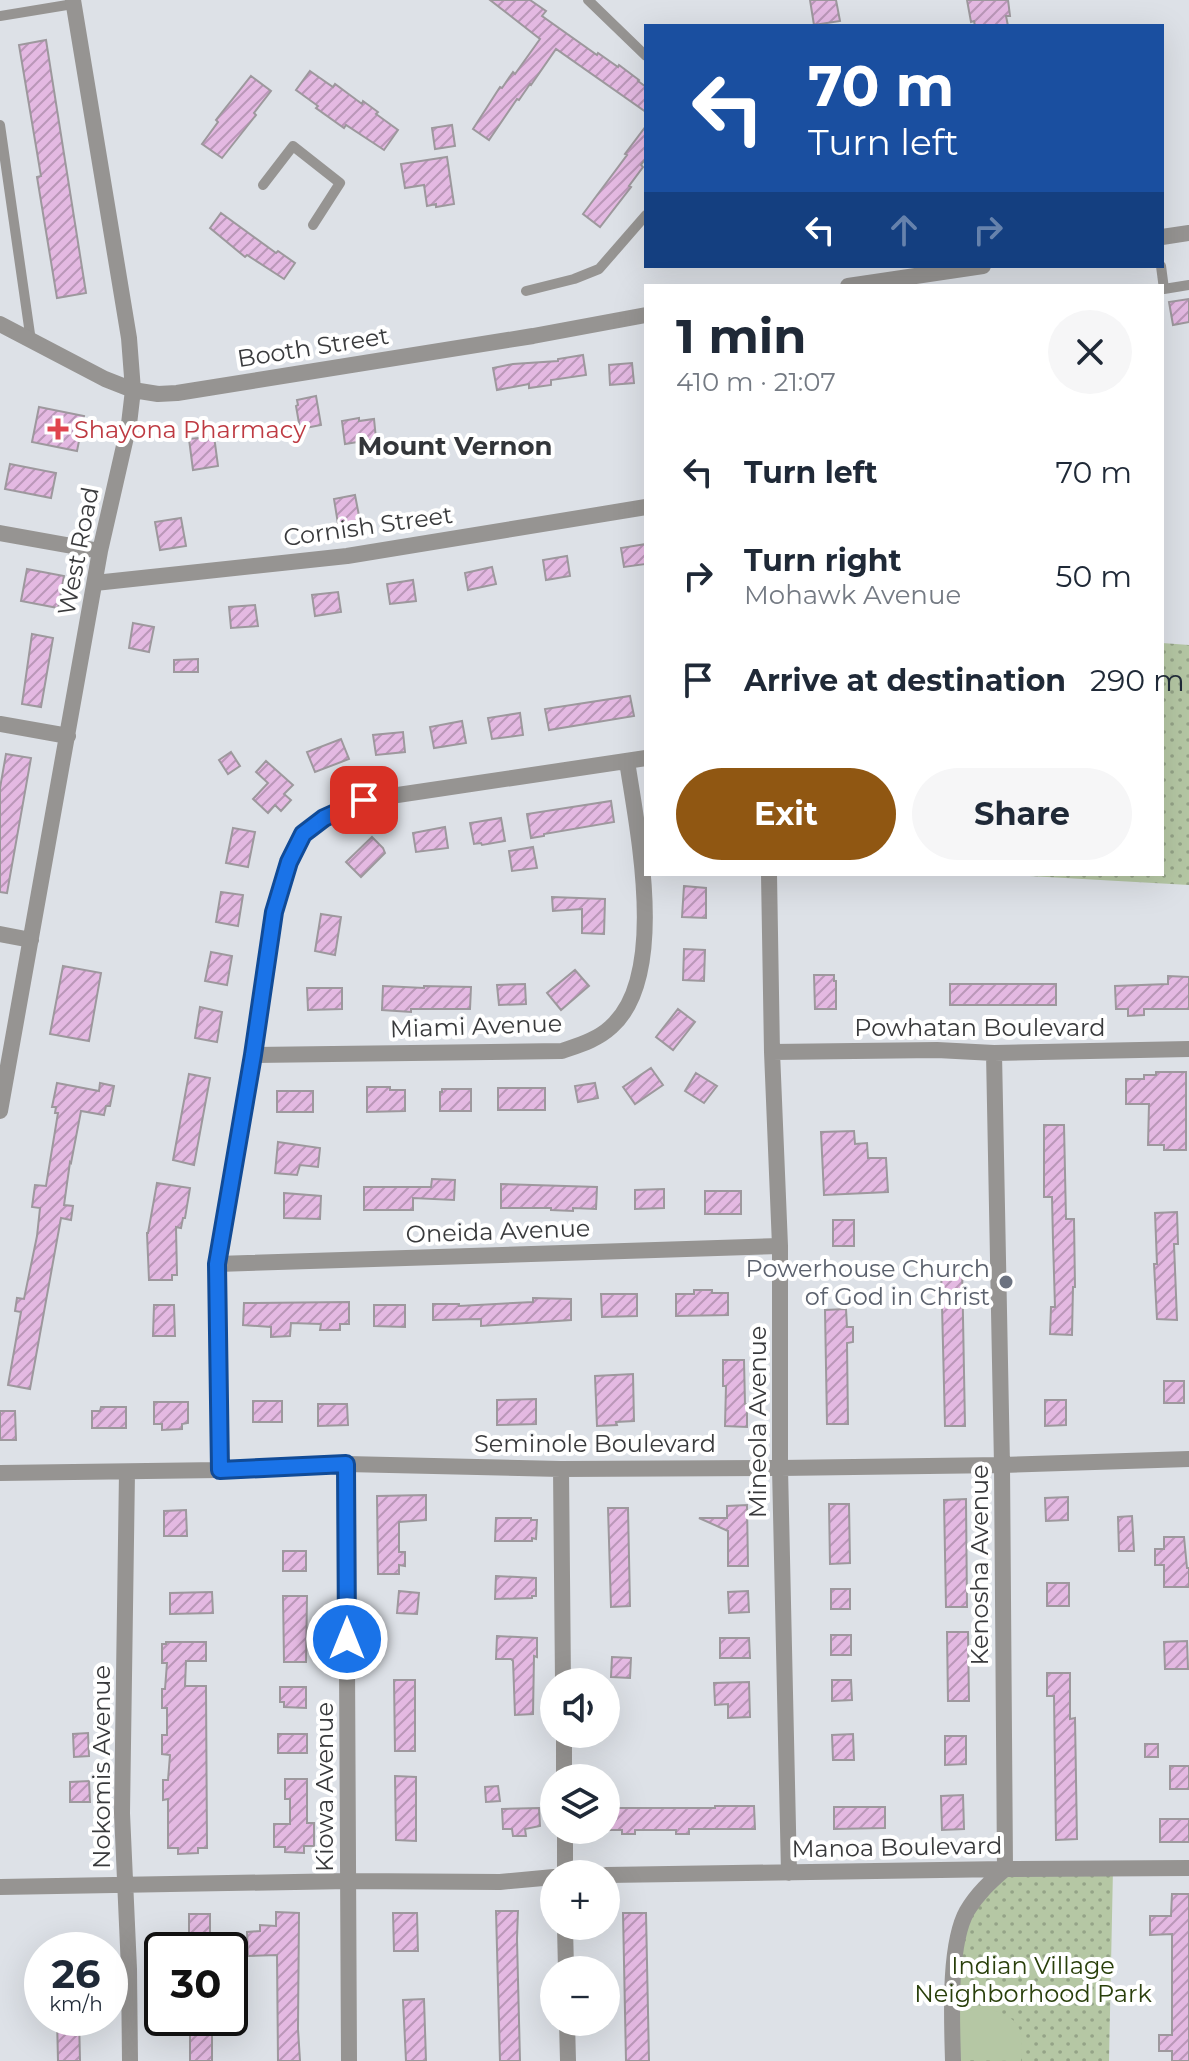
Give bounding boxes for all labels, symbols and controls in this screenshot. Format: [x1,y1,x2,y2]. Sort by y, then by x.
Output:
text: 70 m [808,52,954,120]
icon: left [676,56,780,160]
text: Turn left [808,120,959,164]
icon: left [798,208,842,252]
icon: ahead [882,208,926,252]
icon: right [966,208,1010,252]
text: 1 min [676,307,806,365]
button: close [1048,310,1132,394]
street label: Booth Street [235,321,391,373]
text: 410 m · 21:07 [676,366,836,398]
place label: Shayona Pharmacy [74,415,306,444]
marker: Shayona Pharmacy [49,420,67,438]
district label: Mount Vernon [358,430,552,462]
icon: left [676,450,720,494]
text: Turn left [744,454,877,491]
text: 70 m [1055,454,1132,491]
street label: West Road [51,484,105,618]
street label: Cornish Street [282,500,455,552]
text: Turn right [744,542,901,579]
icon: right [676,554,720,598]
text: 50 m [1055,558,1132,595]
text: Mohawk Avenue [744,579,961,611]
icon: arrive [676,658,720,702]
text: Arrive at destination [744,662,1066,699]
text: 290 m [1090,662,1185,699]
pin [330,766,398,834]
button: Exit [676,768,896,860]
button: Share [912,768,1132,860]
icon: arrive [342,778,386,822]
street label: Miami Avenue [389,1009,563,1043]
street label: Powhatan Boulevard [854,1013,1106,1042]
street label: Oneida Avenue [405,1213,591,1249]
place label: Powerhouse Church of God in Christ [746,1254,990,1311]
marker: Powerhouse Church of God in Christ [997,1273,1015,1291]
street label: Mineola Avenue [743,1326,772,1518]
street label: Seminole Boulevard [474,1429,716,1458]
street label: Kenosha Avenue [965,1464,994,1666]
position arrow [305,1597,389,1681]
street label: Nokomis Avenue [87,1665,116,1869]
map controls [540,1668,620,2036]
button: sound [540,1668,620,1748]
street label: Kiowa Avenue [310,1702,339,1872]
button: layers [540,1764,620,1844]
street label: Manoa Boulevard [791,1831,1003,1863]
button: + [540,1860,620,1940]
speed limit sign: 30 [144,1932,248,2036]
text: 26 [51,1949,101,1998]
park label: Indian Village Neighborhood Park [914,1951,1152,2008]
button: − [540,1956,620,2036]
text: km/h [49,1992,103,2016]

